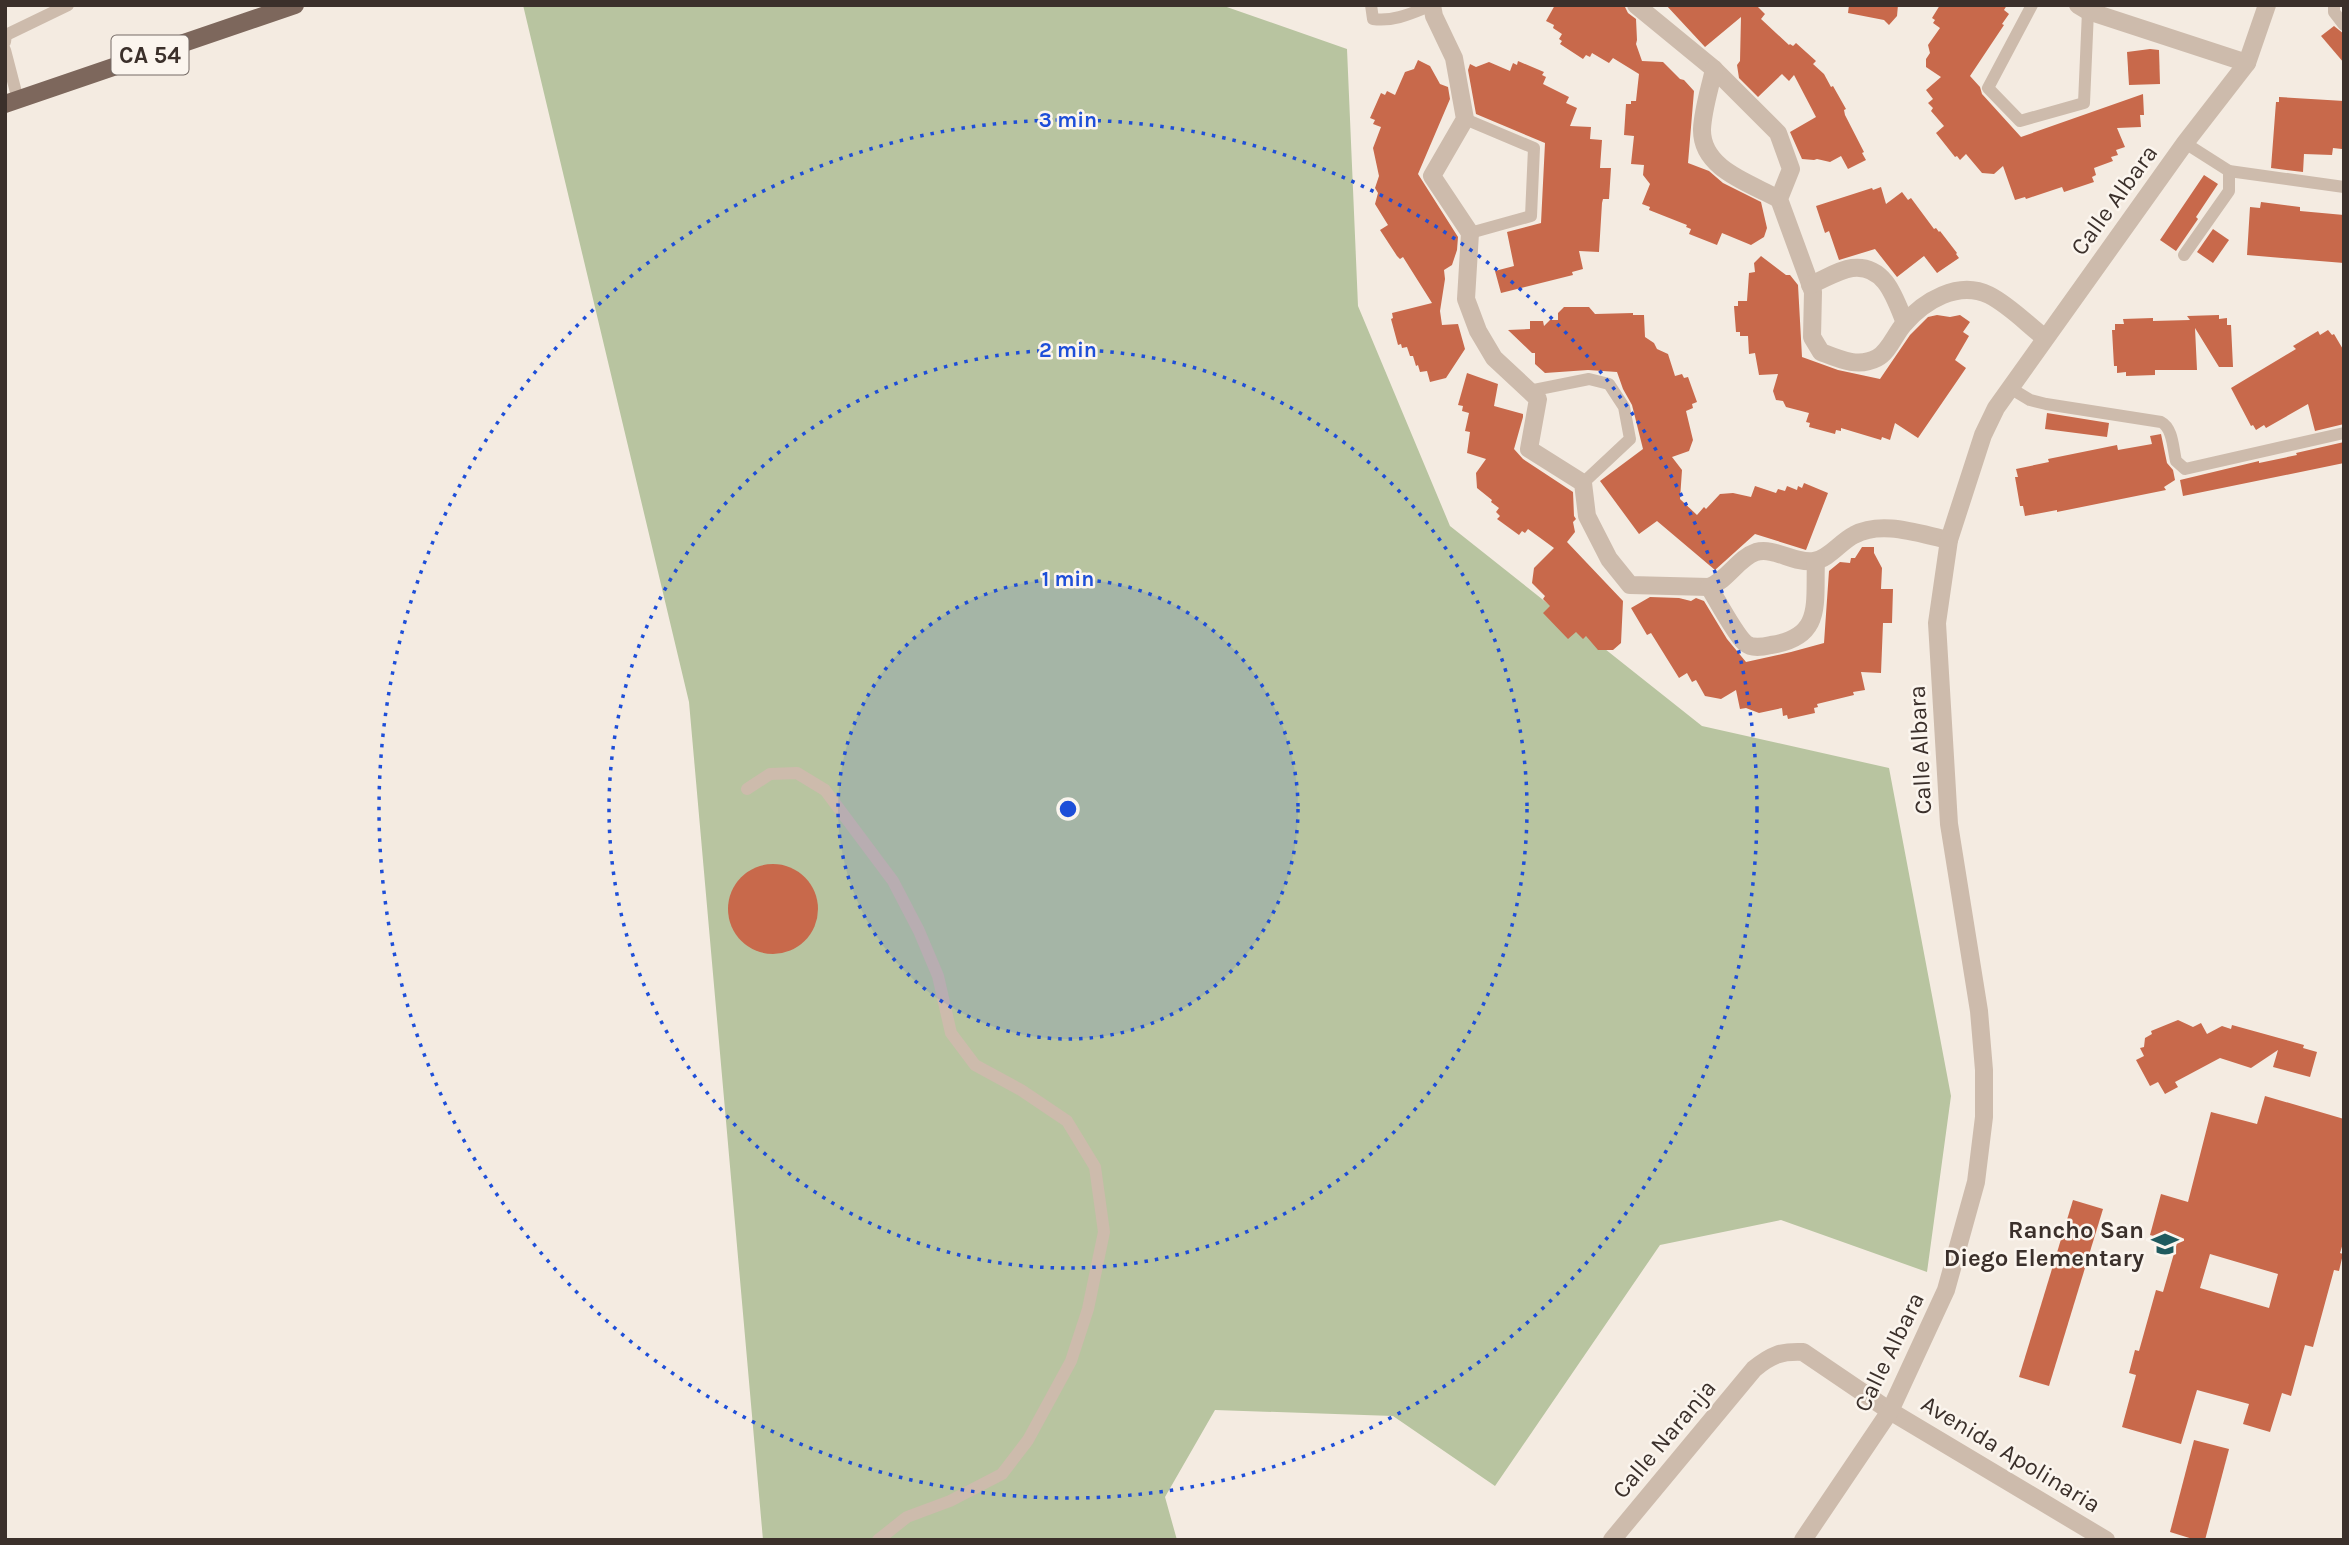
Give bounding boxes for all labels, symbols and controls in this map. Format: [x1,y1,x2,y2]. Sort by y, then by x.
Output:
road number: CA 54 [111,36,188,74]
text: 3 min [1039,108,1097,132]
street label: Calle Albara [2065,140,2163,260]
text: 2 min [1039,338,1097,362]
text: 1 min [1042,567,1094,591]
street label: Calle Albara [1903,685,1937,815]
centre of rings [1056,797,1080,821]
place label: Rancho San Diego Elementary [1944,1216,2144,1272]
school or university icon: Rancho San Diego Elementary [2150,1229,2180,1259]
street label: Calle Albara [1848,1288,1930,1416]
street label: Calle Naranja [1606,1374,1722,1504]
street label: Avenida Apolinaria [1916,1389,2106,1519]

